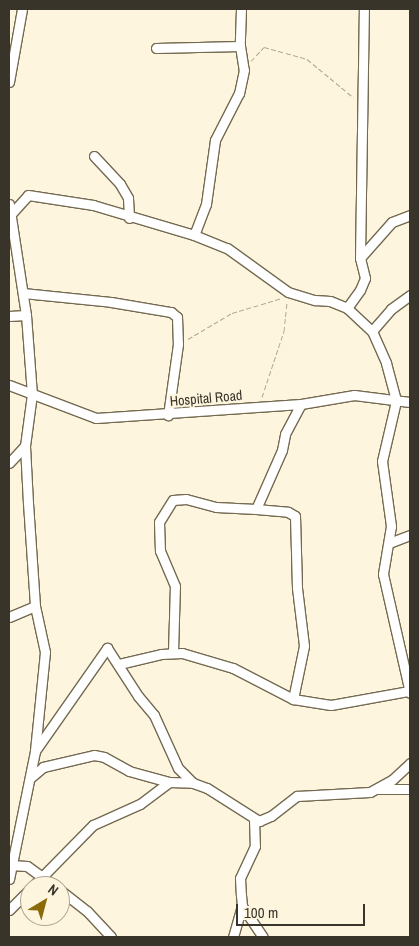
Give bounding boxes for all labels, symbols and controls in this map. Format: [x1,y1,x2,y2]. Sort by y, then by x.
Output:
street label: Hospital Road [169,386,243,410]
north arrow [20,876,70,926]
text: N [45,880,62,899]
scale bar [239,894,368,926]
text: 100 m [244,902,278,923]

